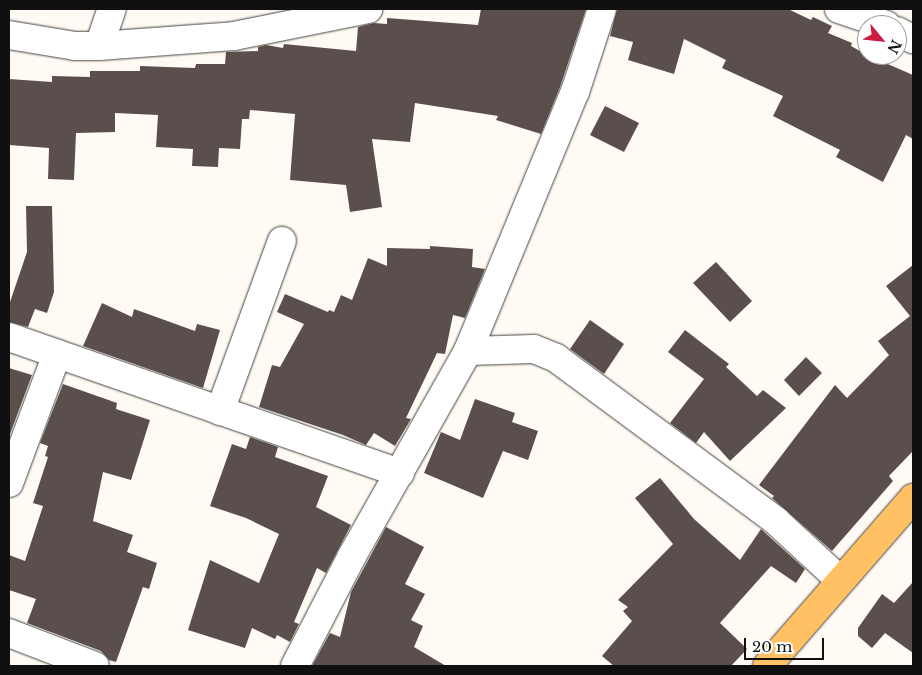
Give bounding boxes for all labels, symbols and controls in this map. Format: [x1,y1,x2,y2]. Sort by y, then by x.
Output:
north arrow [857,15,907,65]
text: N [883,37,905,57]
scale bar [747,628,827,660]
text: 20 m [752,637,792,656]

